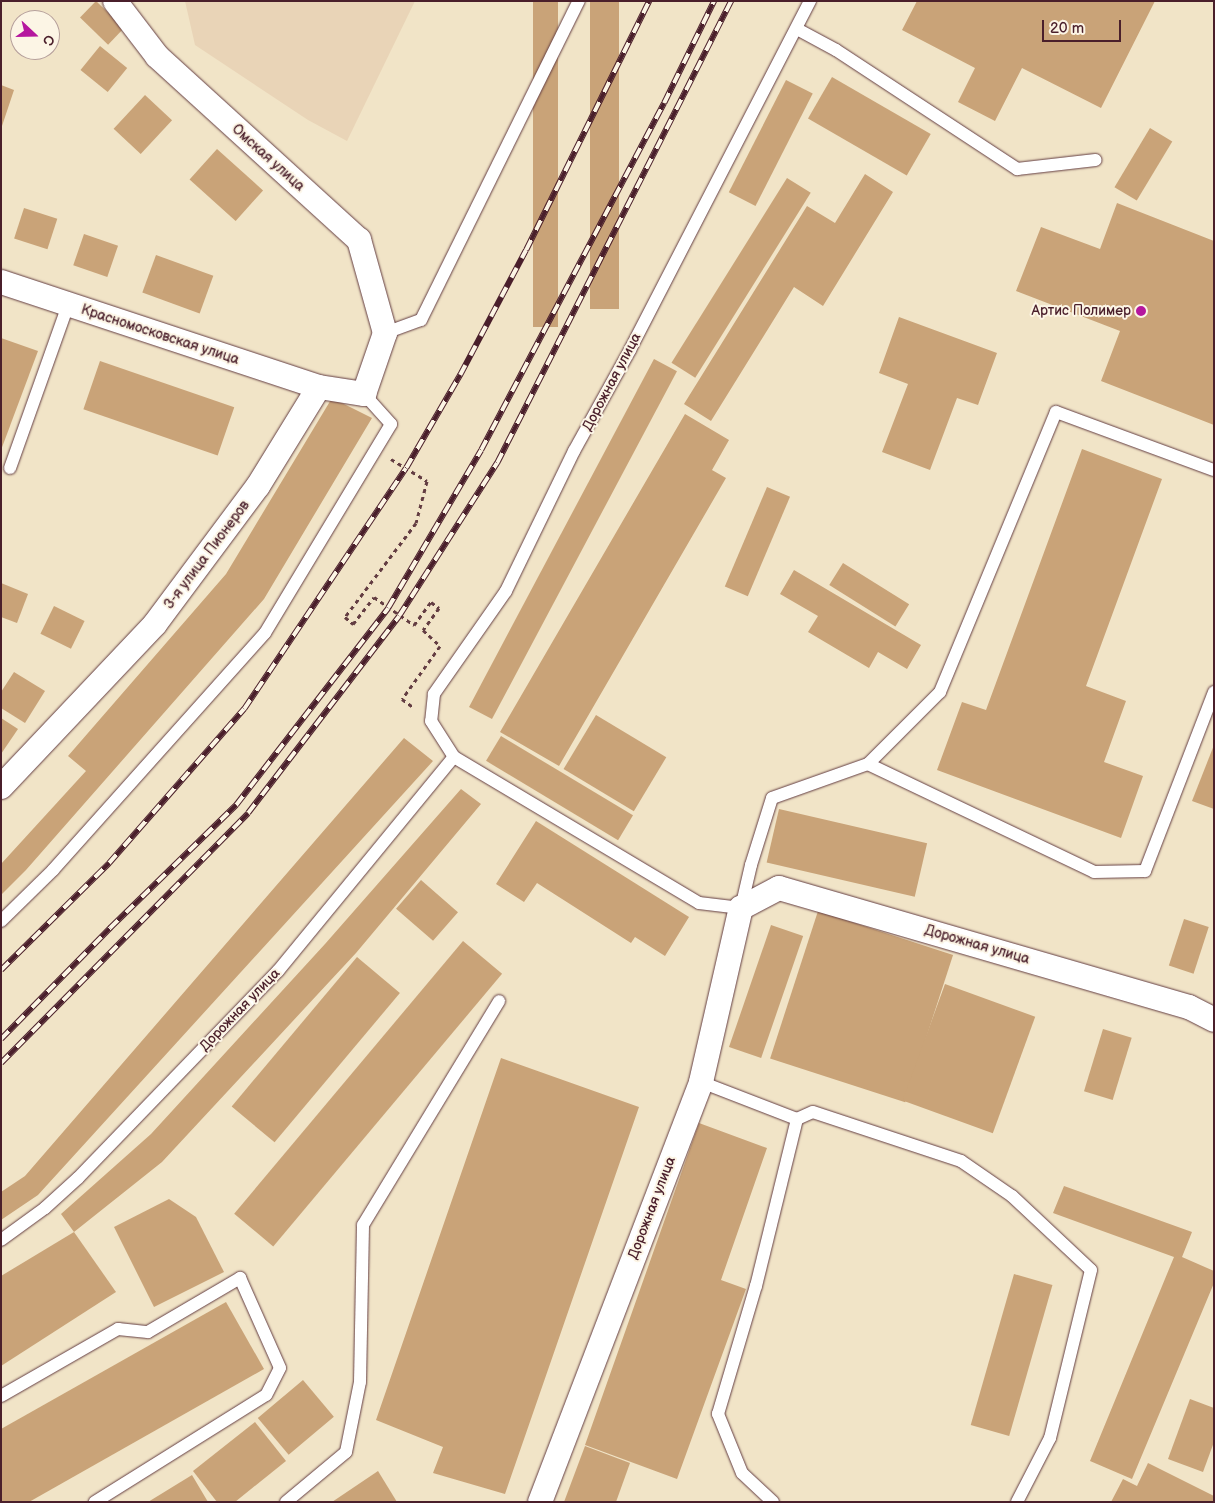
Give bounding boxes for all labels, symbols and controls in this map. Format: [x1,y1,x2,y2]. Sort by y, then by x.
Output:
north arrow [10,10,60,60]
scale bar [1045,10,1124,42]
text: 20 m [1050,19,1084,38]
text: С [39,33,58,48]
street label: Омская улица [228,121,308,195]
street label: Красномосковская улица [79,301,241,369]
place label: Артис Полимер [1032,303,1131,319]
marker: Артис Полимер [1135,305,1147,317]
street label: Дорожная улица [579,330,645,434]
street label: 3-я улица Пионеров [161,497,253,613]
street label: Дорожная улица [923,922,1031,968]
street label: Дорожная улица [196,965,284,1055]
street label: Дорожная улица [625,1154,679,1262]

